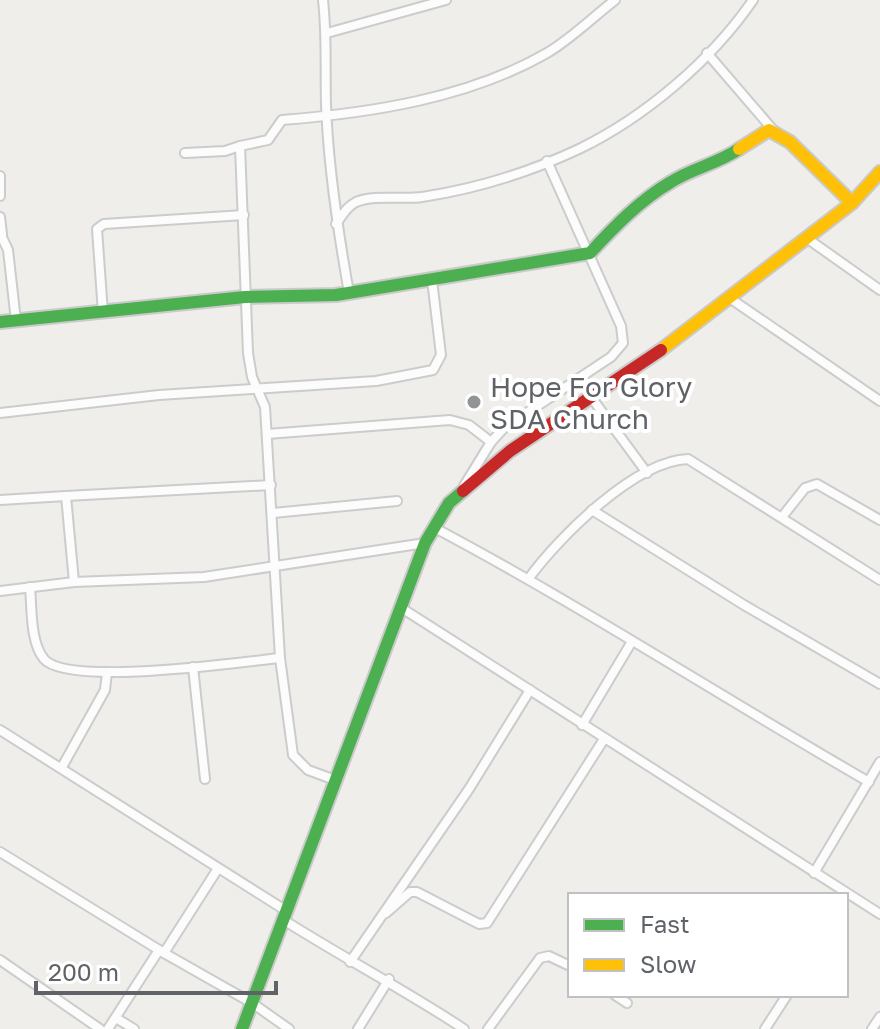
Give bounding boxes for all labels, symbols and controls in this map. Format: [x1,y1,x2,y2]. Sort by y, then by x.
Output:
place label: Hope For Glory SDA Church [490,370,693,435]
marker: Hope For Glory SDA Church [465,393,483,411]
legend [568,893,848,997]
text: Fast [640,909,690,938]
scale bar [36,945,276,995]
text: Slow [640,949,696,978]
text: 200 m [48,957,119,986]

